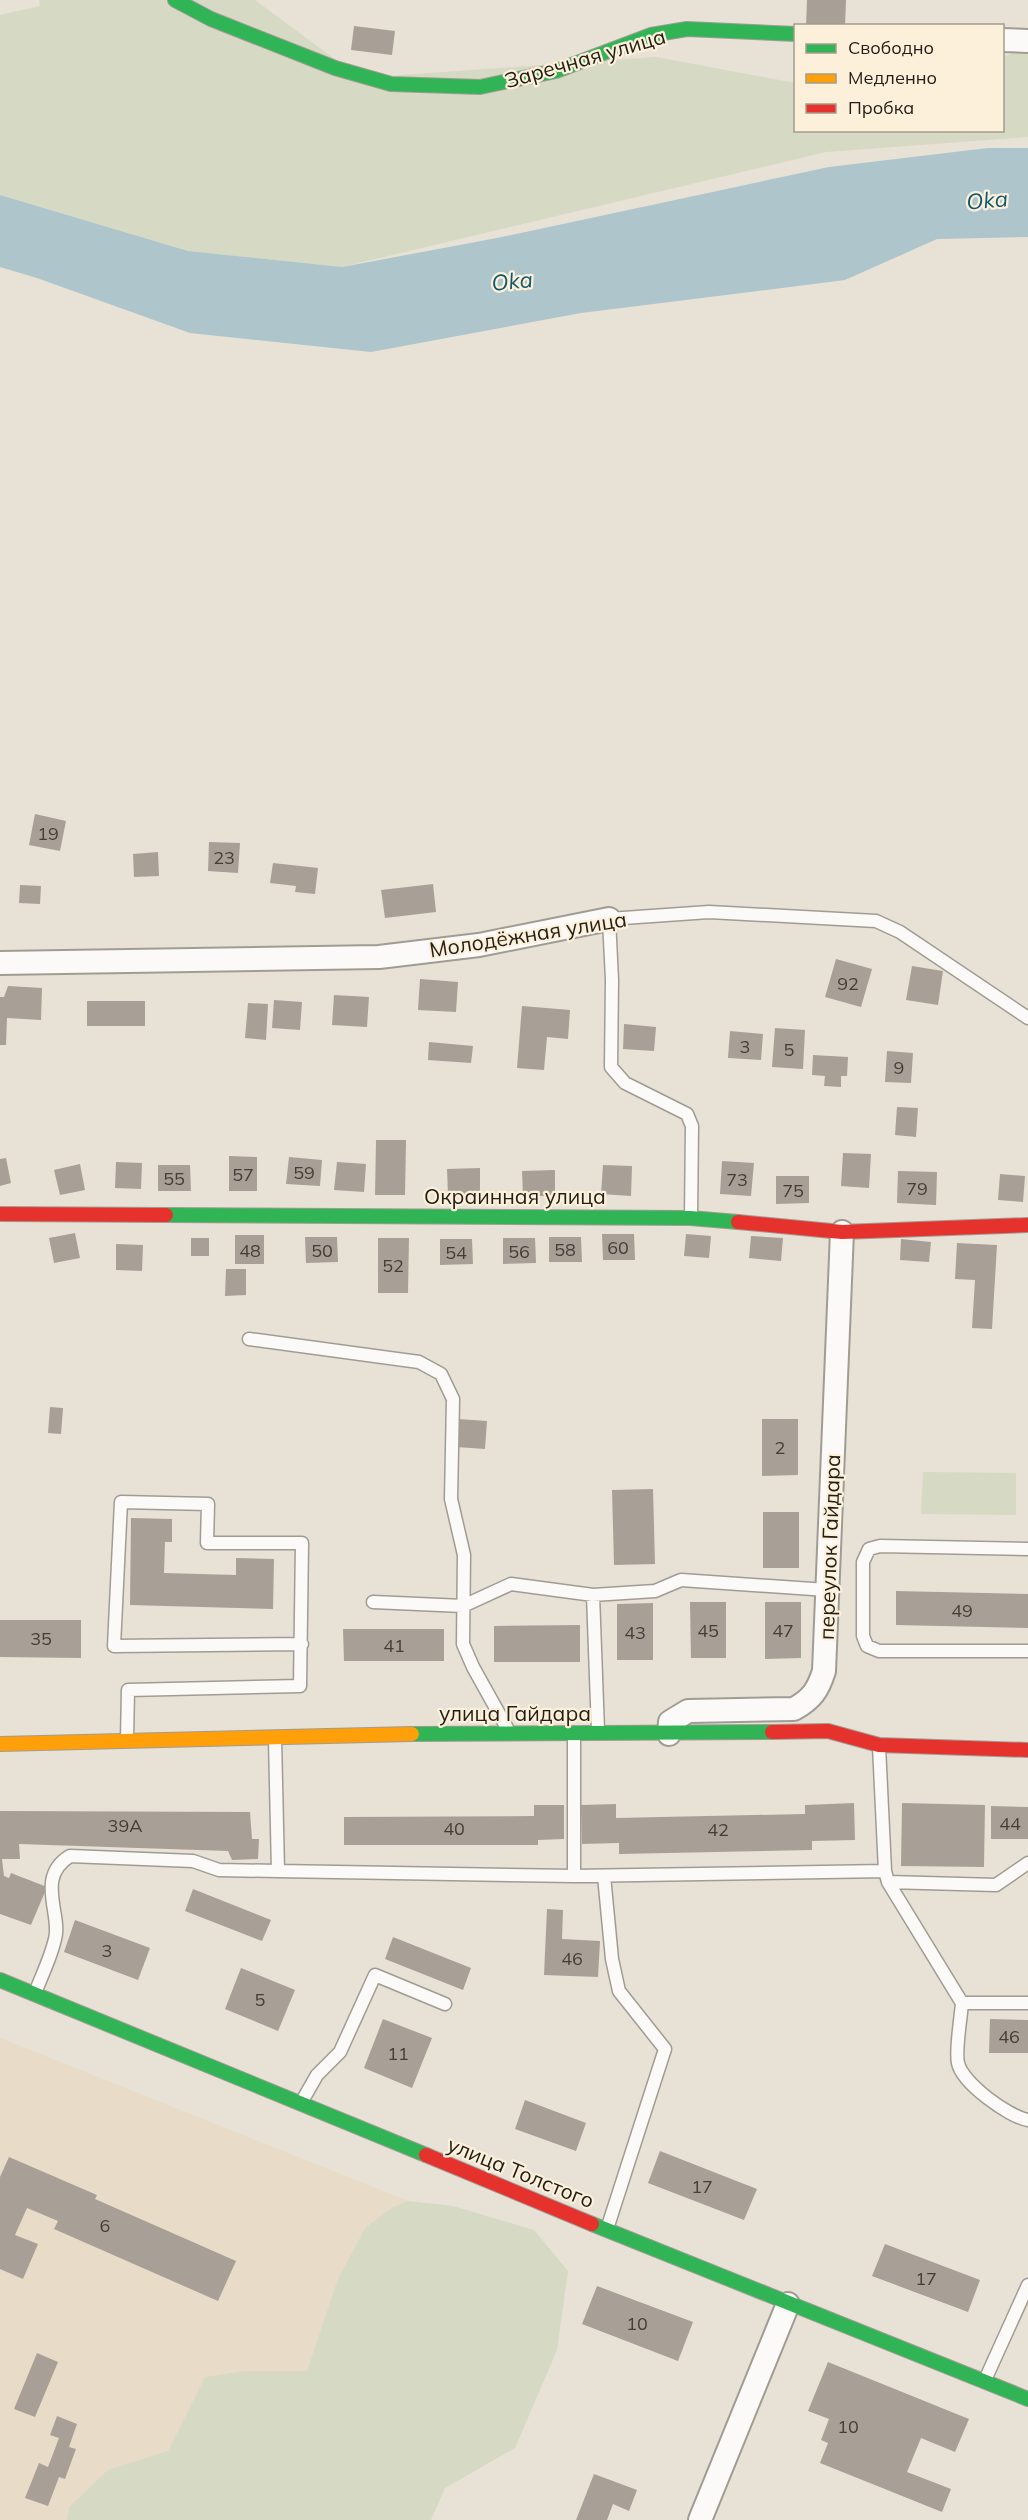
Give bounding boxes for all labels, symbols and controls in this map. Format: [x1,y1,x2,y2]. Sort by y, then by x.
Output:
street label: Заречная улица [501,23,669,93]
legend [794,24,1004,132]
text: Свободно [848,36,934,59]
text: Медленно [848,66,937,89]
text: Пробка [848,96,914,119]
water label: Oka [965,184,1009,216]
water label: Oka [490,265,534,297]
house number: 19 [37,822,59,845]
house number: 23 [213,846,235,869]
street label: Молодёжная улица [427,906,629,962]
house number: 92 [837,972,859,995]
house number: 3 [740,1035,750,1058]
house number: 5 [784,1038,795,1061]
house number: 9 [894,1056,904,1079]
house number: 59 [293,1161,315,1184]
house number: 57 [232,1163,254,1186]
house number: 55 [163,1167,185,1190]
house number: 73 [726,1168,748,1191]
house number: 79 [906,1177,928,1200]
house number: 75 [782,1179,804,1202]
street label: Окраинная улица [424,1183,606,1209]
house number: 60 [607,1236,629,1259]
house number: 58 [554,1238,576,1261]
house number: 48 [239,1239,261,1262]
house number: 50 [311,1239,333,1262]
house number: 56 [508,1240,530,1263]
house number: 54 [445,1241,467,1264]
house number: 52 [382,1254,404,1277]
house number: 2 [775,1436,785,1459]
street label: переулок Гайдара [813,1454,845,1640]
house number: 49 [951,1599,973,1622]
house number: 45 [697,1619,719,1642]
house number: 47 [772,1619,794,1642]
house number: 43 [624,1621,646,1644]
house number: 35 [30,1627,52,1650]
house number: 41 [383,1634,405,1657]
street label: улица Гайдара [439,1700,591,1726]
house number: 44 [999,1812,1021,1835]
house number: 39А [108,1814,142,1837]
house number: 40 [443,1817,465,1840]
house number: 42 [707,1818,729,1841]
house number: 3 [102,1939,112,1962]
house number: 46 [561,1947,583,1970]
house number: 5 [255,1988,266,2011]
house number: 46 [998,2025,1020,2048]
house number: 11 [387,2042,409,2065]
street label: улица Толстого [444,2131,598,2213]
house number: 17 [691,2175,713,2198]
house number: 6 [100,2214,110,2237]
house number: 17 [915,2267,937,2290]
house number: 10 [626,2312,648,2335]
house number: 10 [837,2415,859,2438]

